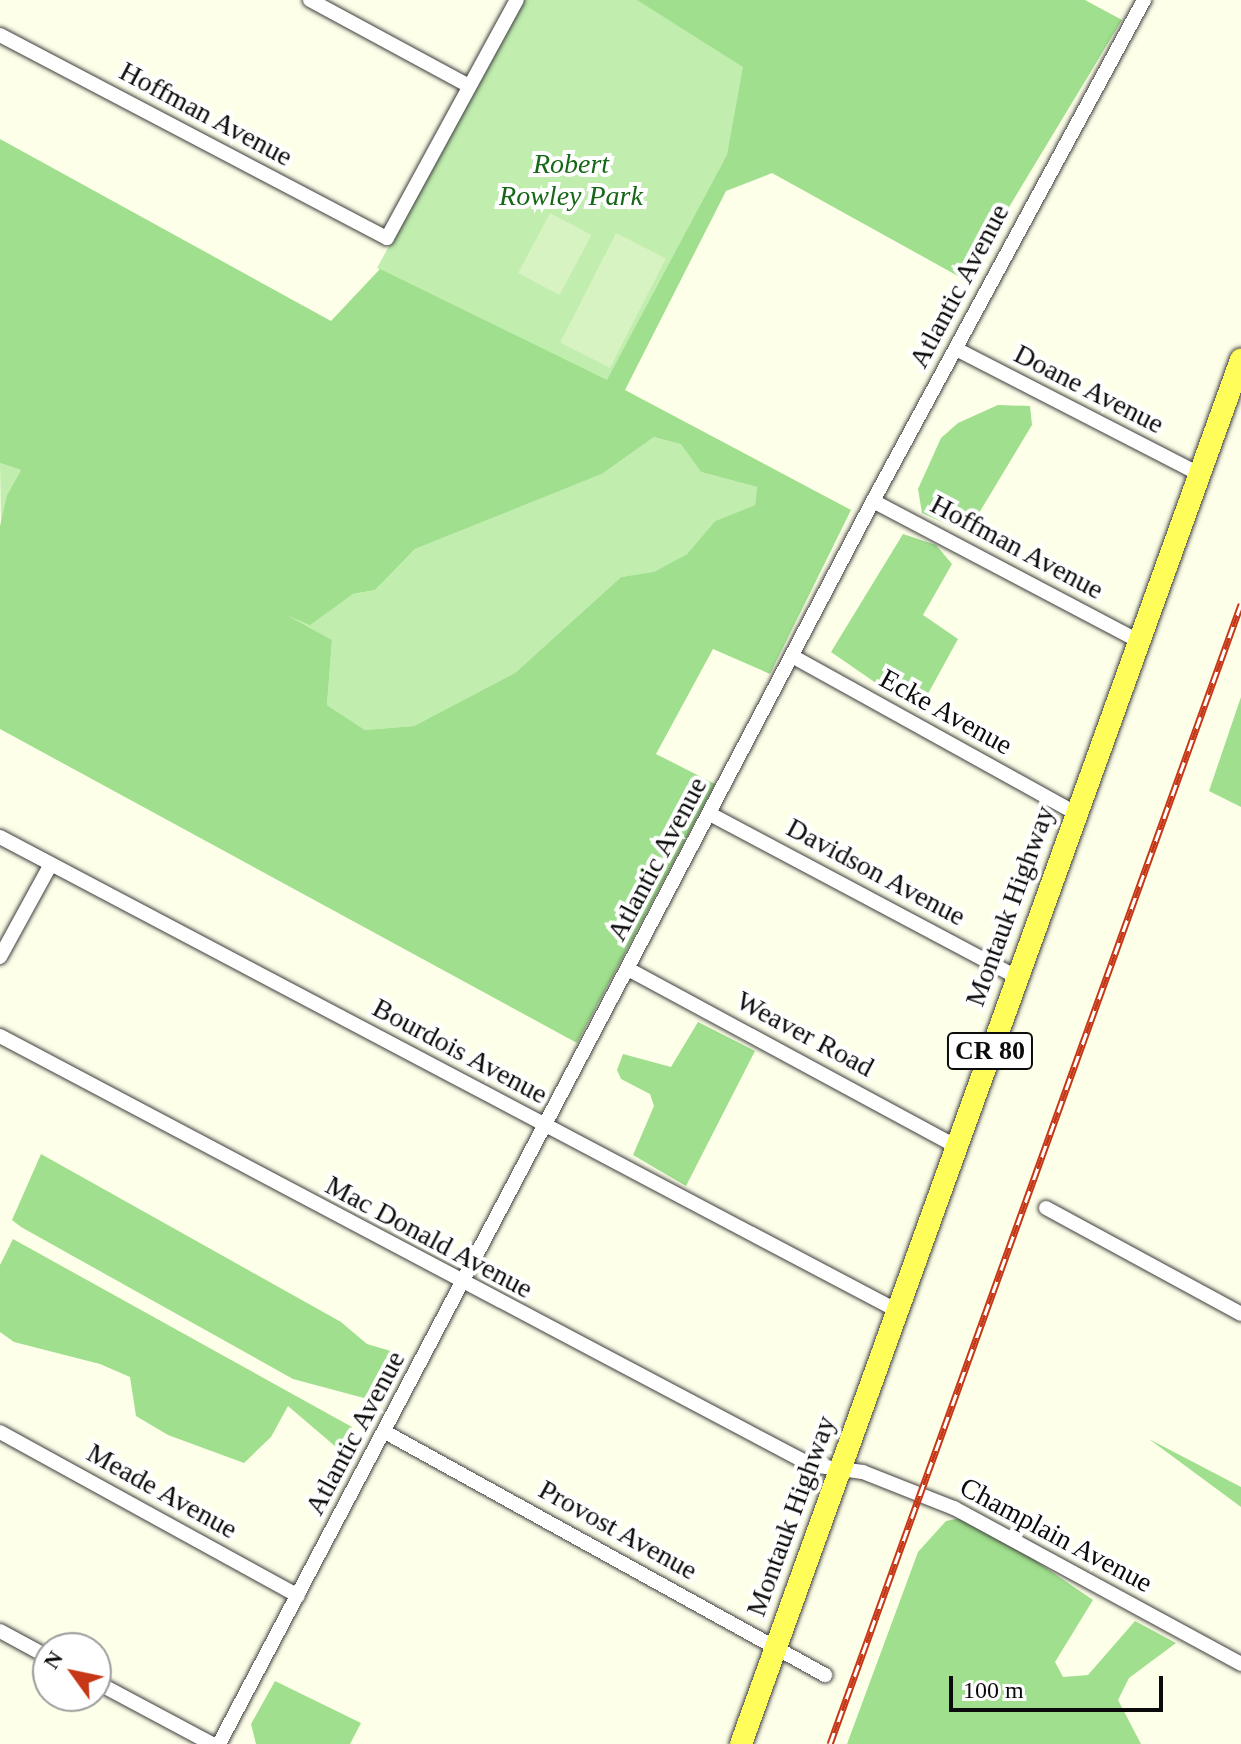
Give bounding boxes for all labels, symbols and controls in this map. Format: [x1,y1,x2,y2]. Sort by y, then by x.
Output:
street label: Hoffman Avenue [113,54,299,174]
park label: Robert Rowley Park [499,147,643,213]
street label: Atlantic Avenue [901,198,1017,374]
street label: Doane Avenue [1008,337,1170,441]
street label: Hoffman Avenue [924,487,1110,607]
street label: Ecke Avenue [873,661,1019,763]
street label: Atlantic Avenue [599,771,715,947]
street label: Montauk Highway [958,801,1062,1011]
street label: Davidson Avenue [780,810,972,934]
street label: Weaver Road [730,984,880,1084]
street label: Bourdois Avenue [366,990,554,1112]
road number: CR 80 [946,1029,1034,1073]
street label: Mac Donald Avenue [319,1168,539,1306]
street label: Atlantic Avenue [297,1345,413,1521]
street label: Montauk Highway [739,1411,843,1621]
street label: Meade Avenue [80,1436,244,1546]
street label: Champlain Avenue [953,1470,1159,1600]
street label: Provost Avenue [532,1472,704,1588]
north arrow [32,1632,112,1712]
text: N [38,1646,68,1673]
scale bar [953,1660,1167,1710]
text: 100 m [963,1677,1024,1703]

